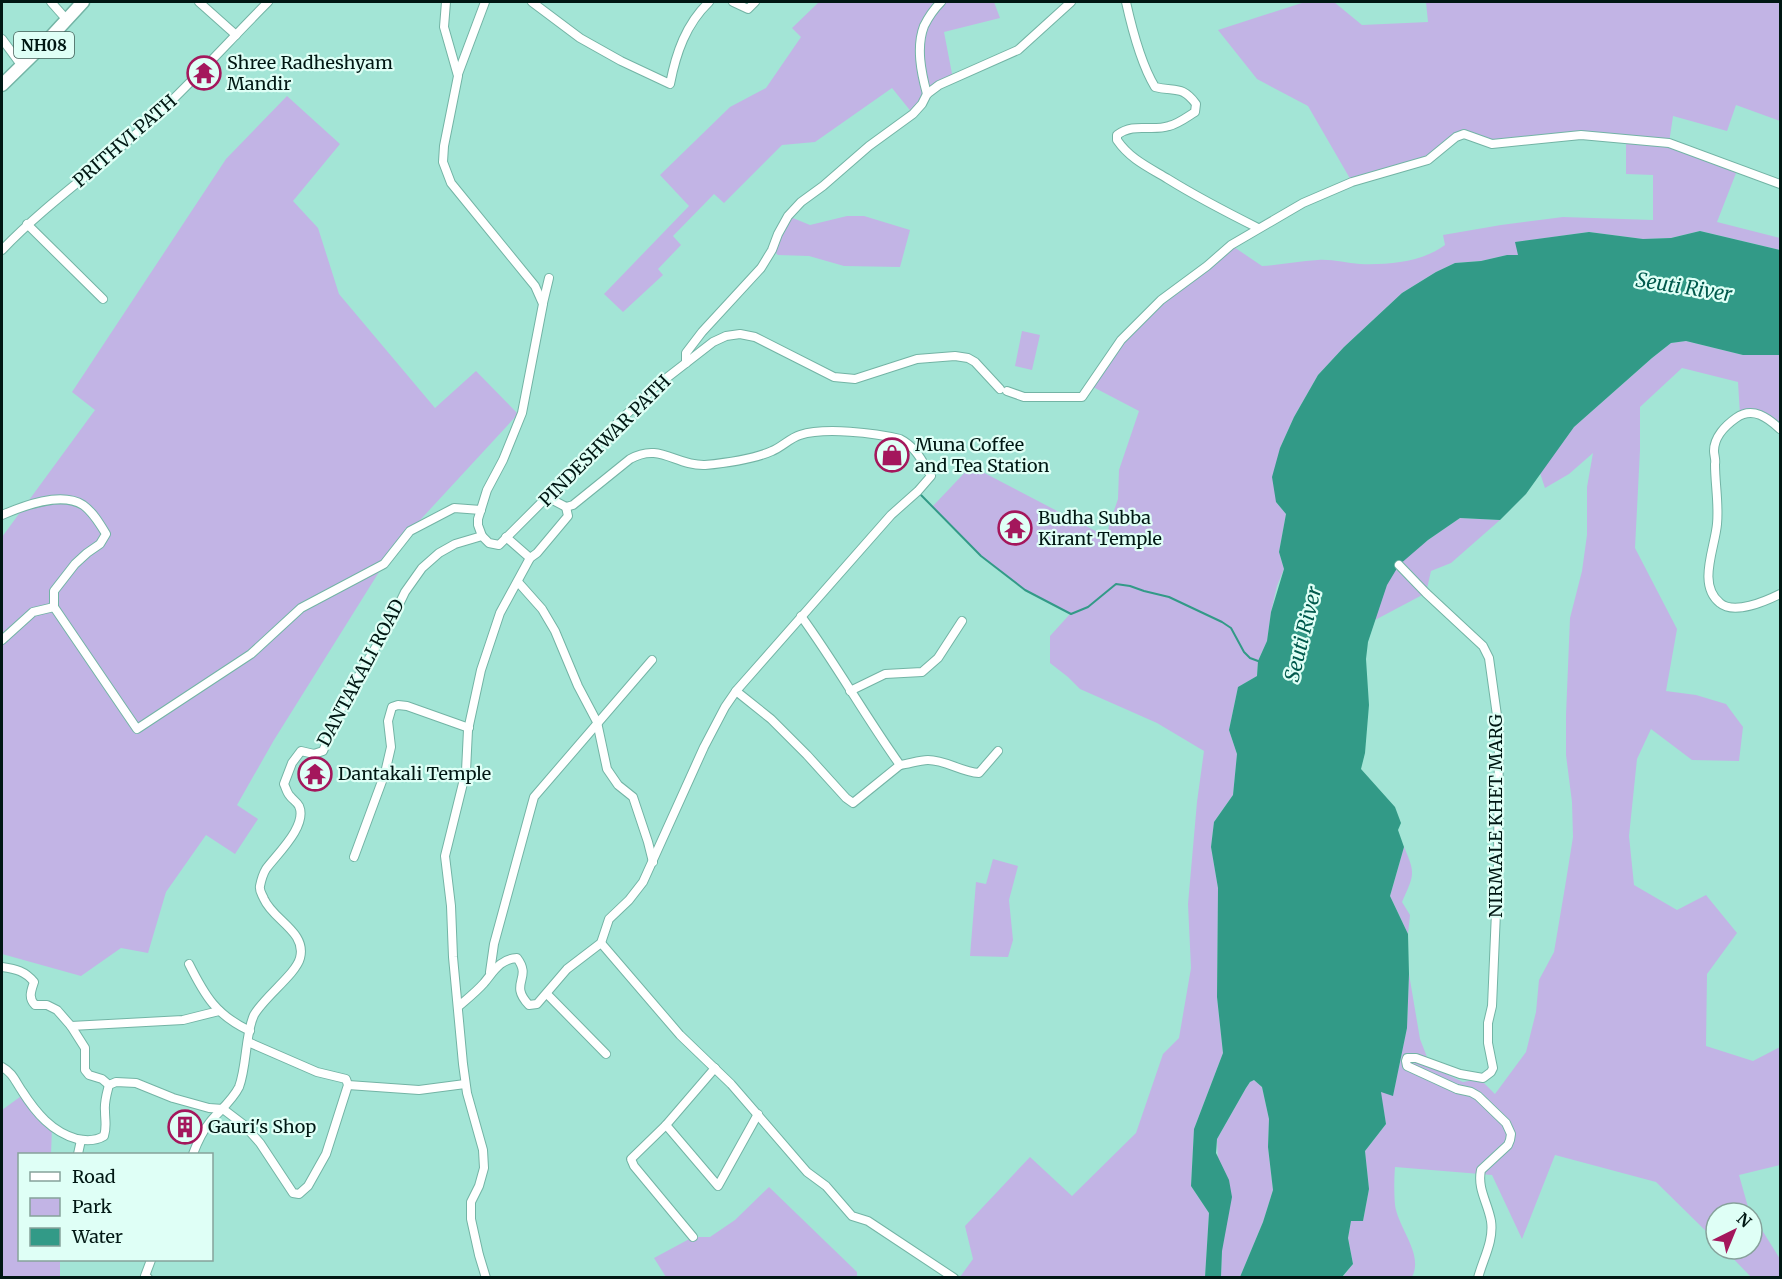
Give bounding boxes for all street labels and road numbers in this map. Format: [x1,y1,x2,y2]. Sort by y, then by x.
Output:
road number: NH08 [14,32,74,58]
street label: PRITHVI PATH [68,89,181,192]
street label: PINDESHWAR PATH [534,370,675,511]
street label: DANTAKALI ROAD [312,595,409,750]
street label: NIRMALE KHET MARG [1484,714,1507,918]

